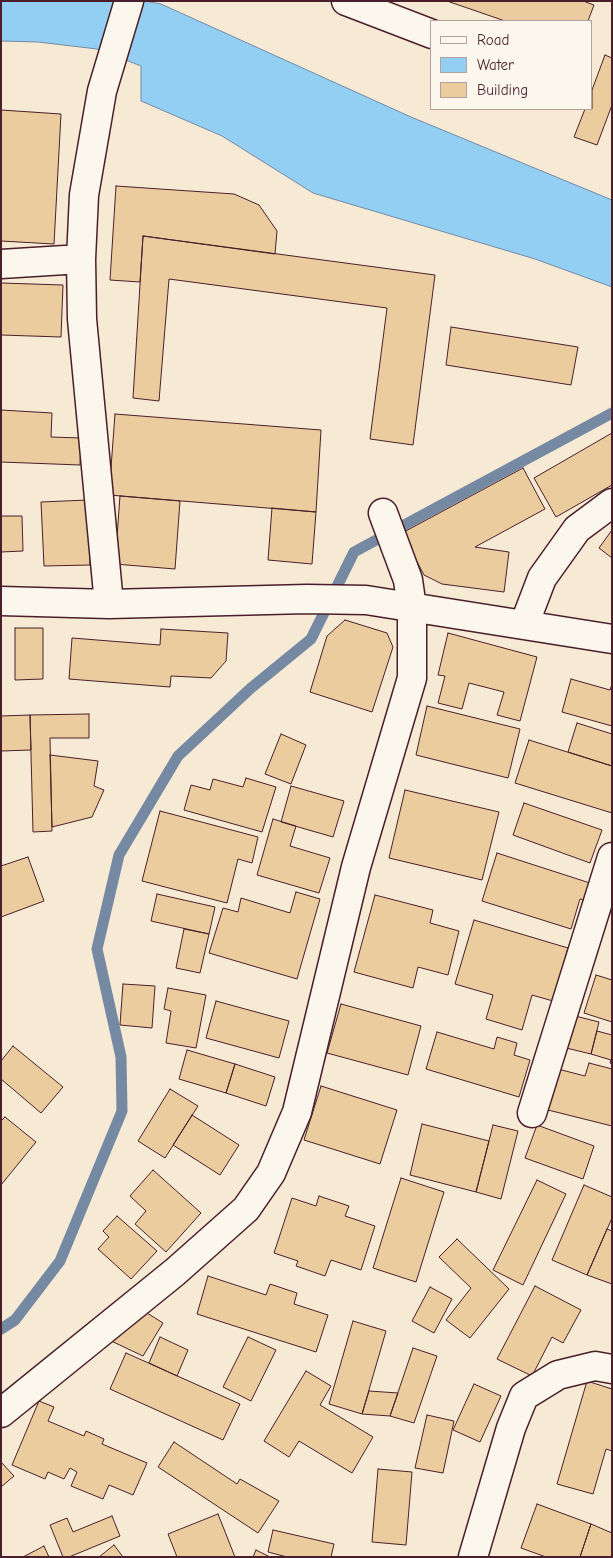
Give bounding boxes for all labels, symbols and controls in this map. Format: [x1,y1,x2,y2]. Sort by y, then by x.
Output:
legend [430,20,593,110]
text: Road [477,31,509,49]
text: Water [477,56,514,74]
text: Building [477,81,528,99]

